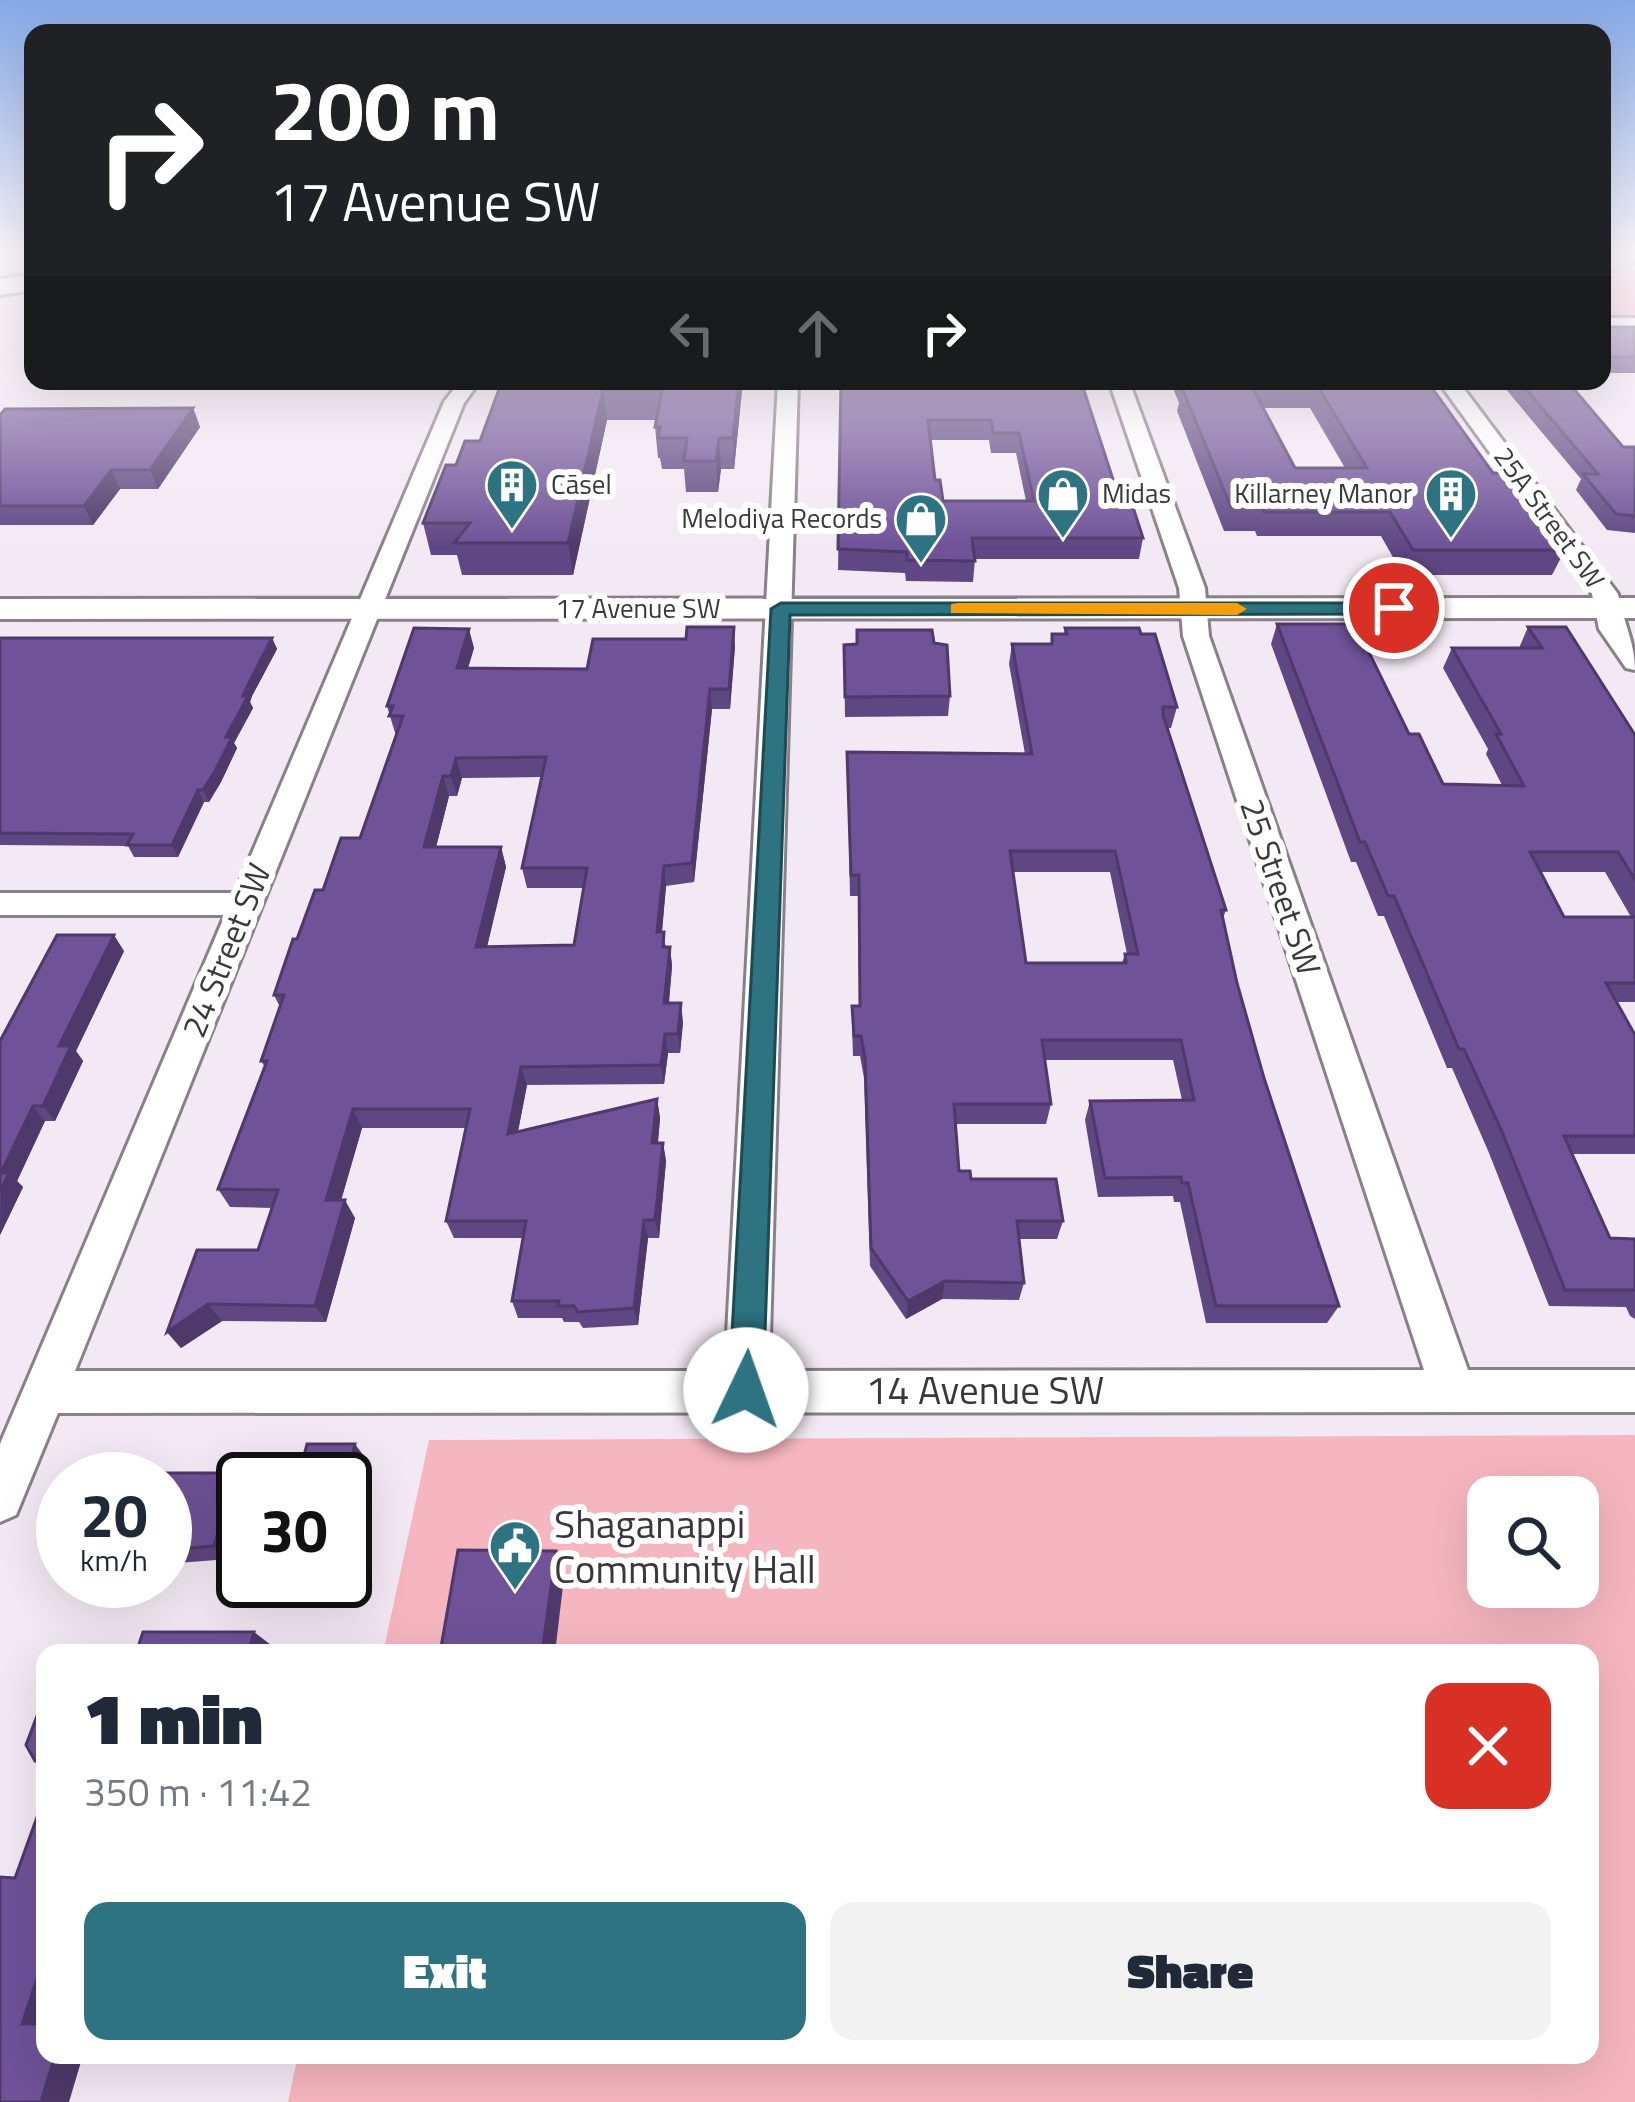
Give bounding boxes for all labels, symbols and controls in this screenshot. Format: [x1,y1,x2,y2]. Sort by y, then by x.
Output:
text: 200 m [270,45,500,173]
icon: right [72,72,228,228]
text: 17 Avenue SW [270,160,600,242]
icon: left [659,300,725,366]
icon: ahead [785,300,851,366]
icon: right [911,300,977,366]
street label: 25A Street SW [1485,438,1616,597]
building icon: Cāsel [484,457,540,531]
place label: Cāsel [551,463,612,504]
shop icon: Midas [1035,466,1091,540]
building icon: Killarney Manor [1423,466,1479,540]
place label: Midas [1102,472,1171,513]
place label: Killarney Manor [1234,472,1412,513]
shop icon: Melodiya Records [893,491,949,565]
place label: Melodiya Records [681,497,882,538]
pin [1343,557,1445,659]
icon: arrive [1361,575,1427,641]
street label: 17 Avenue SW [555,587,721,628]
street label: 25 Street SW [1227,792,1335,982]
street label: 24 Street SW [168,855,284,1045]
position arrow [683,1327,809,1453]
street label: 14 Avenue SW [866,1360,1104,1419]
speed limit sign: 30 [216,1452,372,1608]
text: 20 [80,1469,148,1560]
map controls [1467,1476,1599,1608]
button: search [1467,1476,1599,1608]
place label: Shaganappi Community Hall [554,1494,816,1598]
public building icon: Shaganappi Community Hall [487,1518,543,1592]
text: km/h [80,1537,148,1583]
text: 1 min [84,1662,263,1772]
button: close [1425,1683,1551,1809]
text: 350 m · 11:42 [84,1762,312,1821]
button: Exit [84,1902,806,2040]
button: Share [830,1902,1551,2040]

